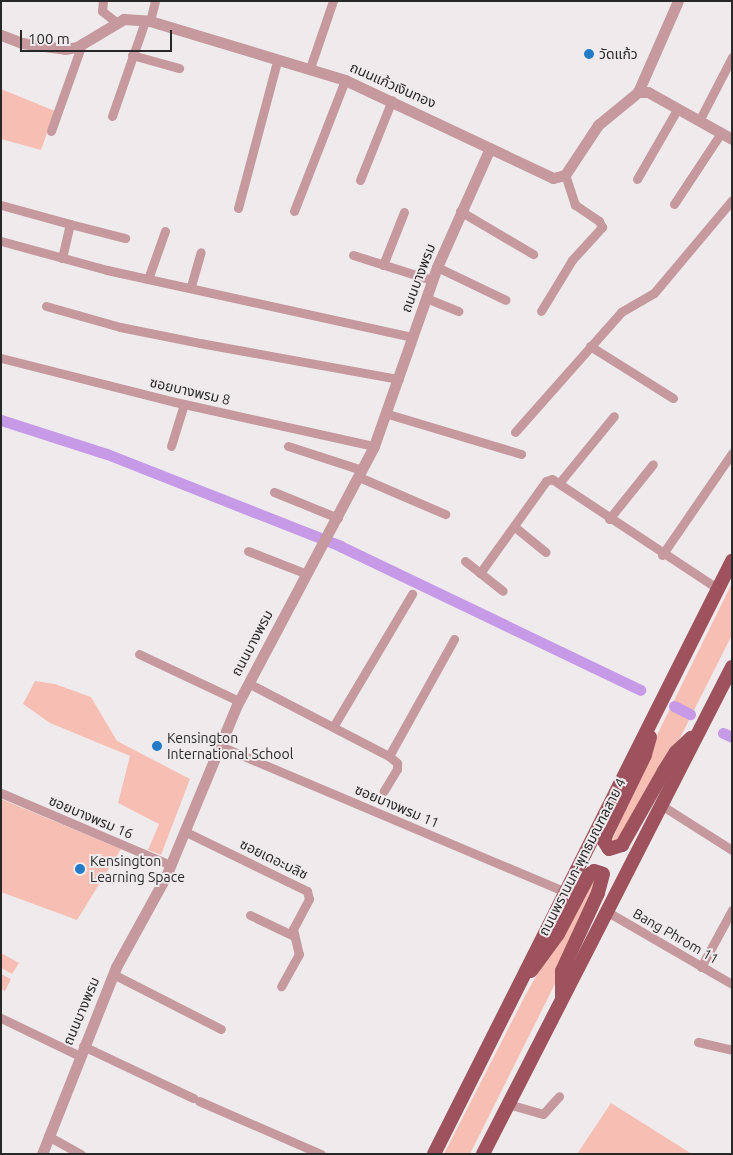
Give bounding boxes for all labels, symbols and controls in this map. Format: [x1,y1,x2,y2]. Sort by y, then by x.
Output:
scale bar [22,20,175,52]
text: 100 m [28,30,70,47]
place label: วัดแก้ว [599,46,638,62]
marker: วัดแก้ว [583,48,595,60]
street label: ถนนแก้วเงินทอง [347,58,439,112]
street label: ถนนบางพรม [397,241,439,315]
street label: ซอยบางพรม 8 [148,374,232,408]
street label: ถนนบางพรม [228,607,276,679]
place label: Kensington International School [167,730,293,762]
marker: Kensington International School [151,740,163,752]
street label: ถนนพรานนก-พุทธมณฑลสาย 4 [535,775,629,939]
street label: ซอยบางพรม 11 [352,781,442,831]
street label: ซอยบางพรม 16 [46,792,136,842]
street label: ซอยเดอะบลิซ [237,835,311,883]
place label: Kensington Learning Space [90,853,185,886]
marker: Kensington Learning Space [74,863,86,875]
street label: Bang Phrom 11 [630,905,722,967]
street label: ถนนบางพรม [59,974,103,1048]

